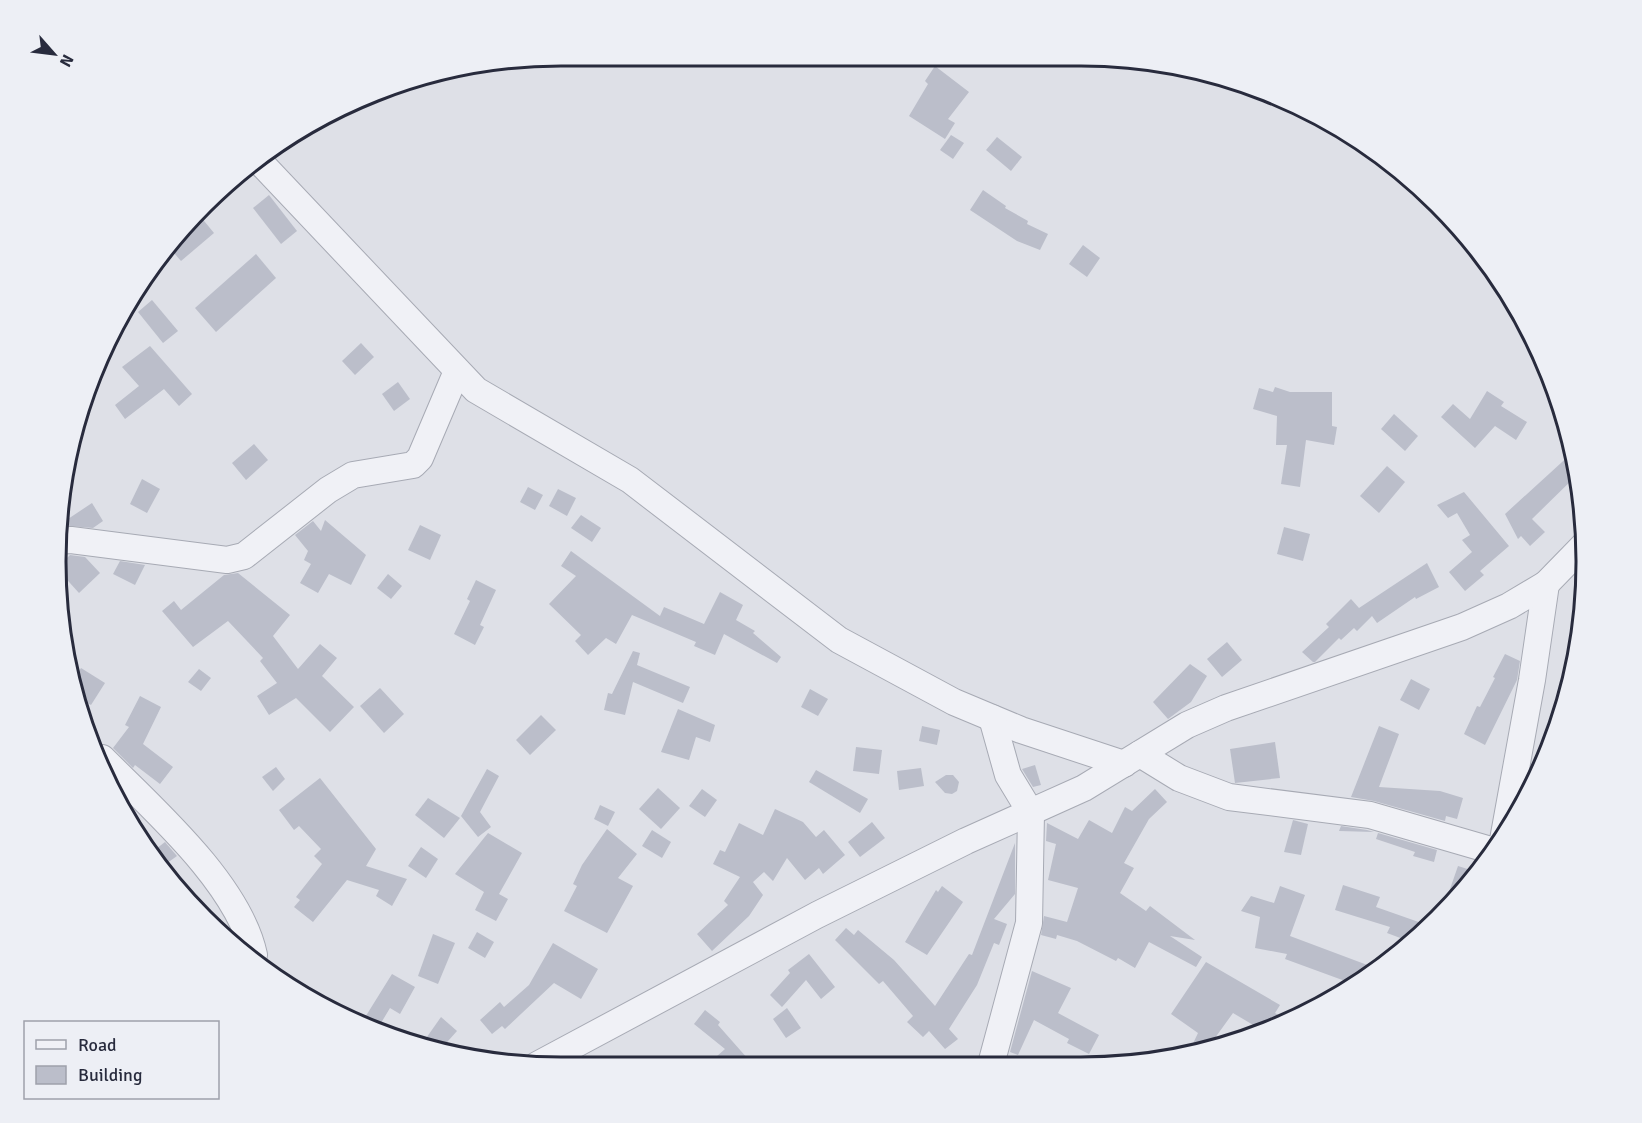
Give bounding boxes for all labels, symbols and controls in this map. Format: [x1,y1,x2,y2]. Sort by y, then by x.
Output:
north arrow [24,24,84,84]
text: N [55,51,78,70]
legend [24,1021,219,1099]
text: Road [78,1034,117,1056]
text: Building [78,1064,142,1086]

